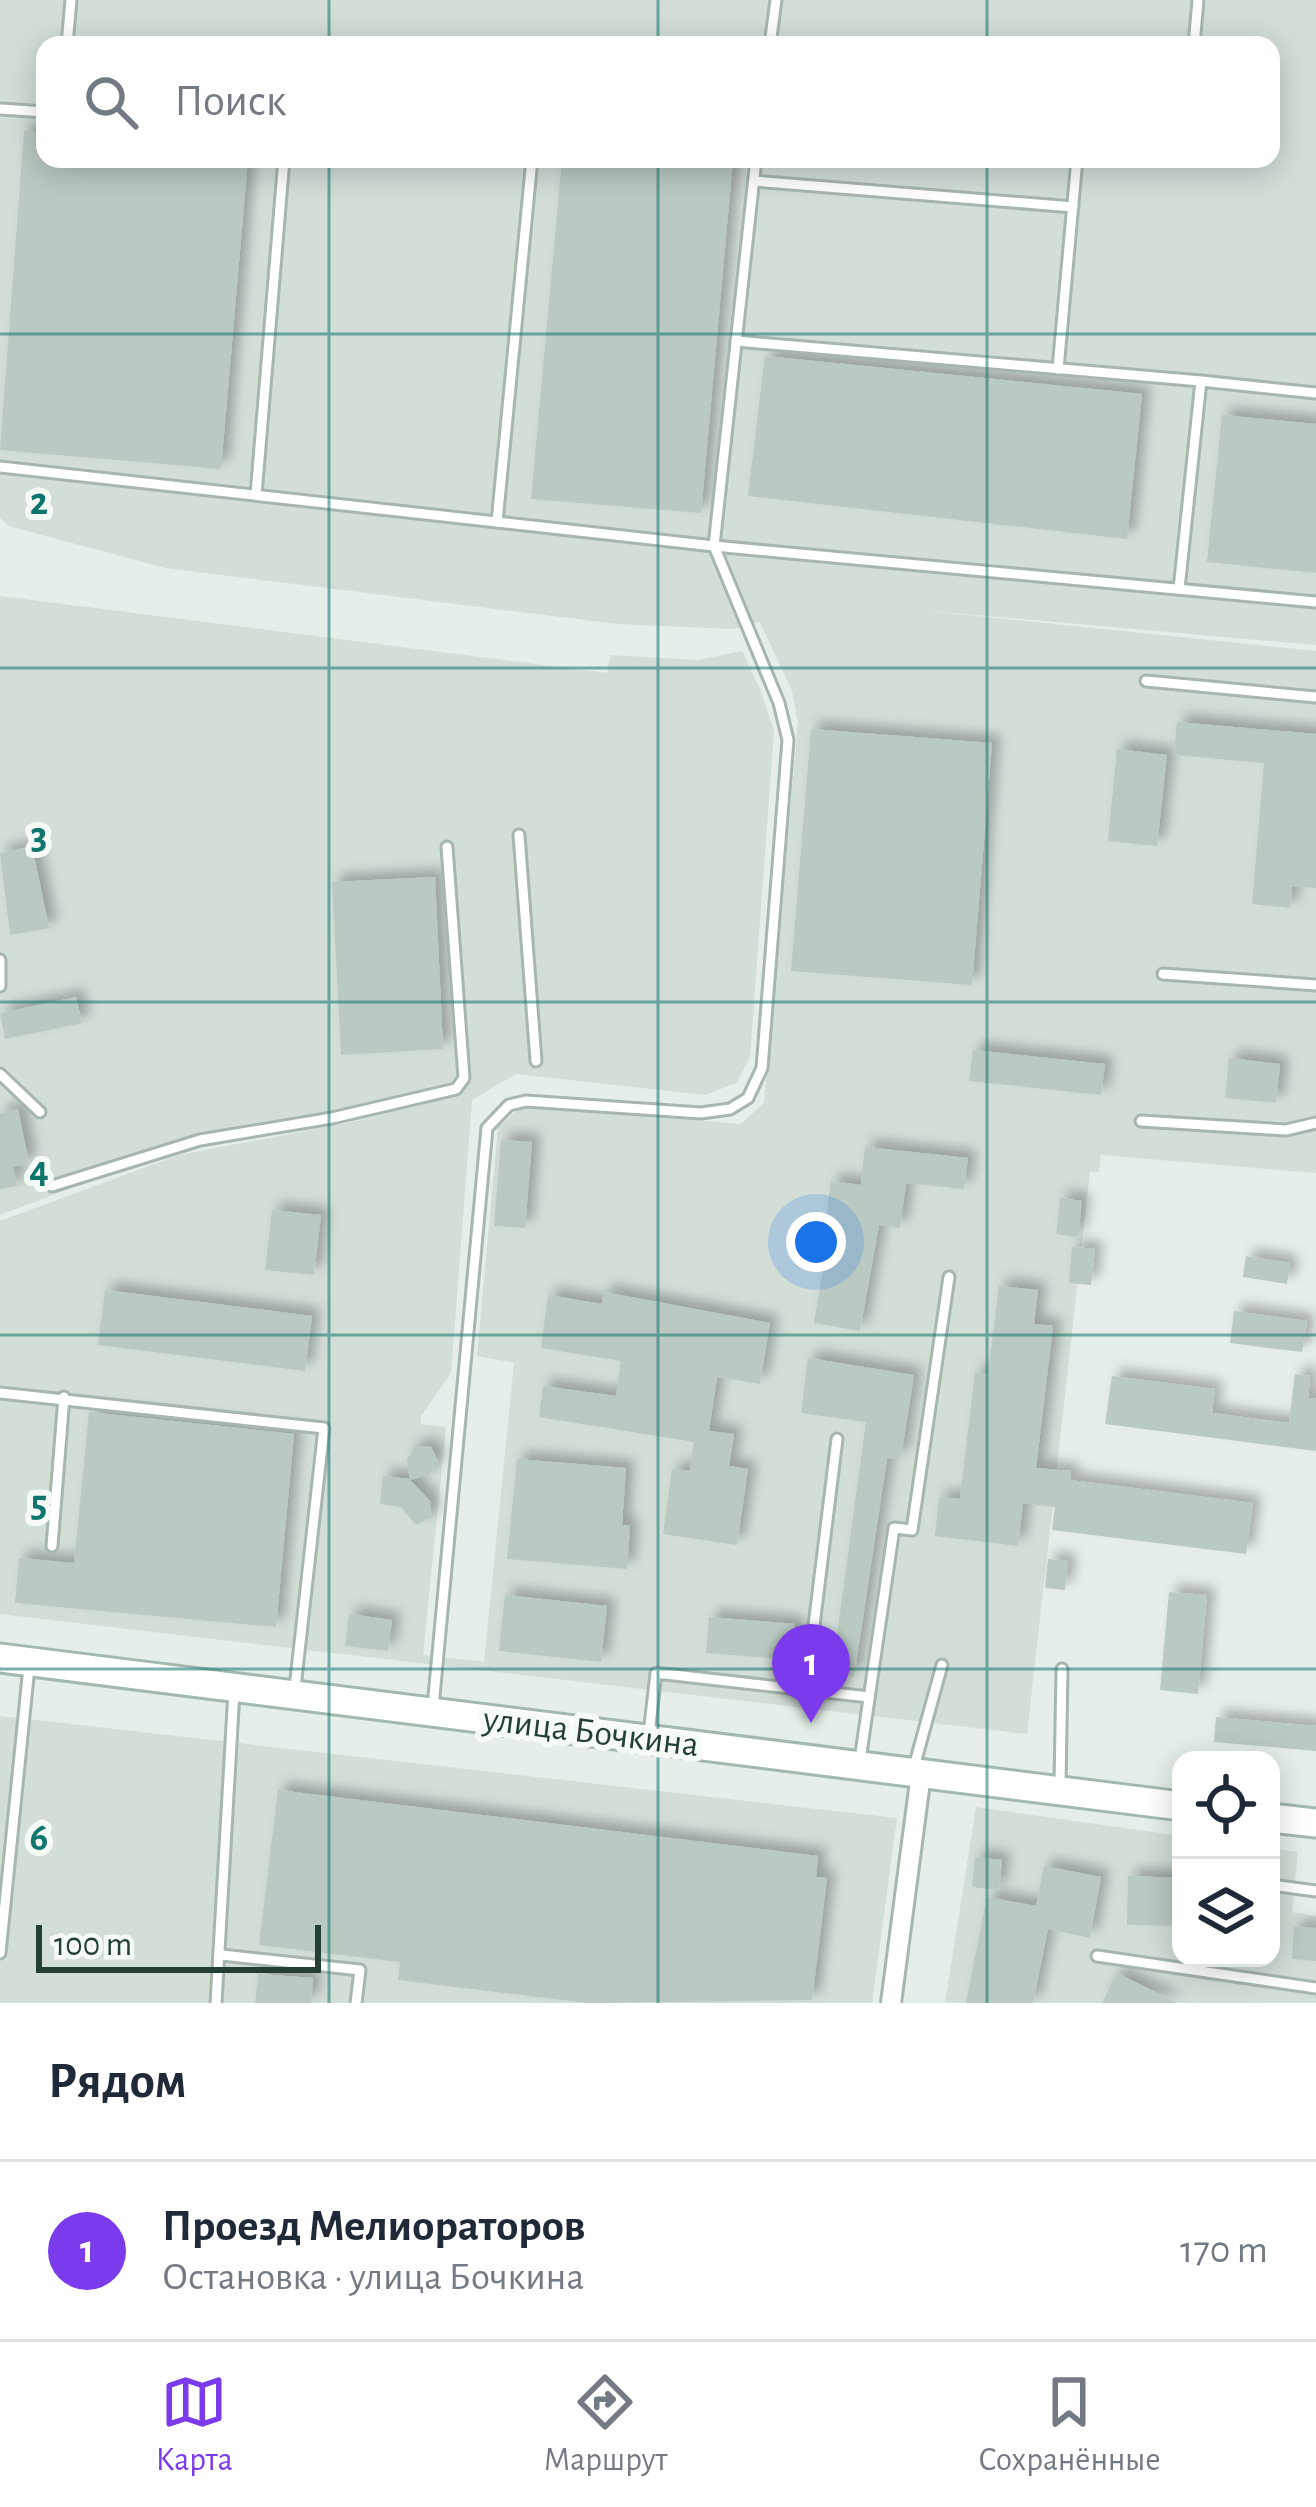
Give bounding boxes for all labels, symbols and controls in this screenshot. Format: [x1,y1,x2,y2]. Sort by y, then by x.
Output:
search box [36,36,1280,168]
icon: search [78,69,144,135]
text: Поиск [174,79,286,124]
text: 2 [30,483,48,522]
text: 3 [31,817,47,856]
text: 4 [29,1151,49,1190]
your location [786,1212,846,1272]
text: 5 [31,1485,47,1524]
pin: 1 [772,1624,850,1723]
street label: улица Бочкина [480,1701,701,1763]
map controls [1172,1751,1280,1967]
button: locate [1172,1751,1280,1859]
text: 6 [30,1819,48,1858]
button: layers [1172,1859,1280,1967]
scale bar [36,1919,321,1972]
text: 100 m [54,1929,132,1962]
text: Рядом [48,2056,187,2107]
text: Проезд Мелиораторов [162,2204,585,2249]
text: 1 [80,2231,94,2270]
text: 170 m [1180,2231,1268,2270]
text: Остановка · улица Бочкина [162,2258,584,2297]
tab: Карта [155,2369,233,2481]
tab: Маршрут [544,2369,667,2481]
tab: Сохранённые [978,2369,1161,2481]

